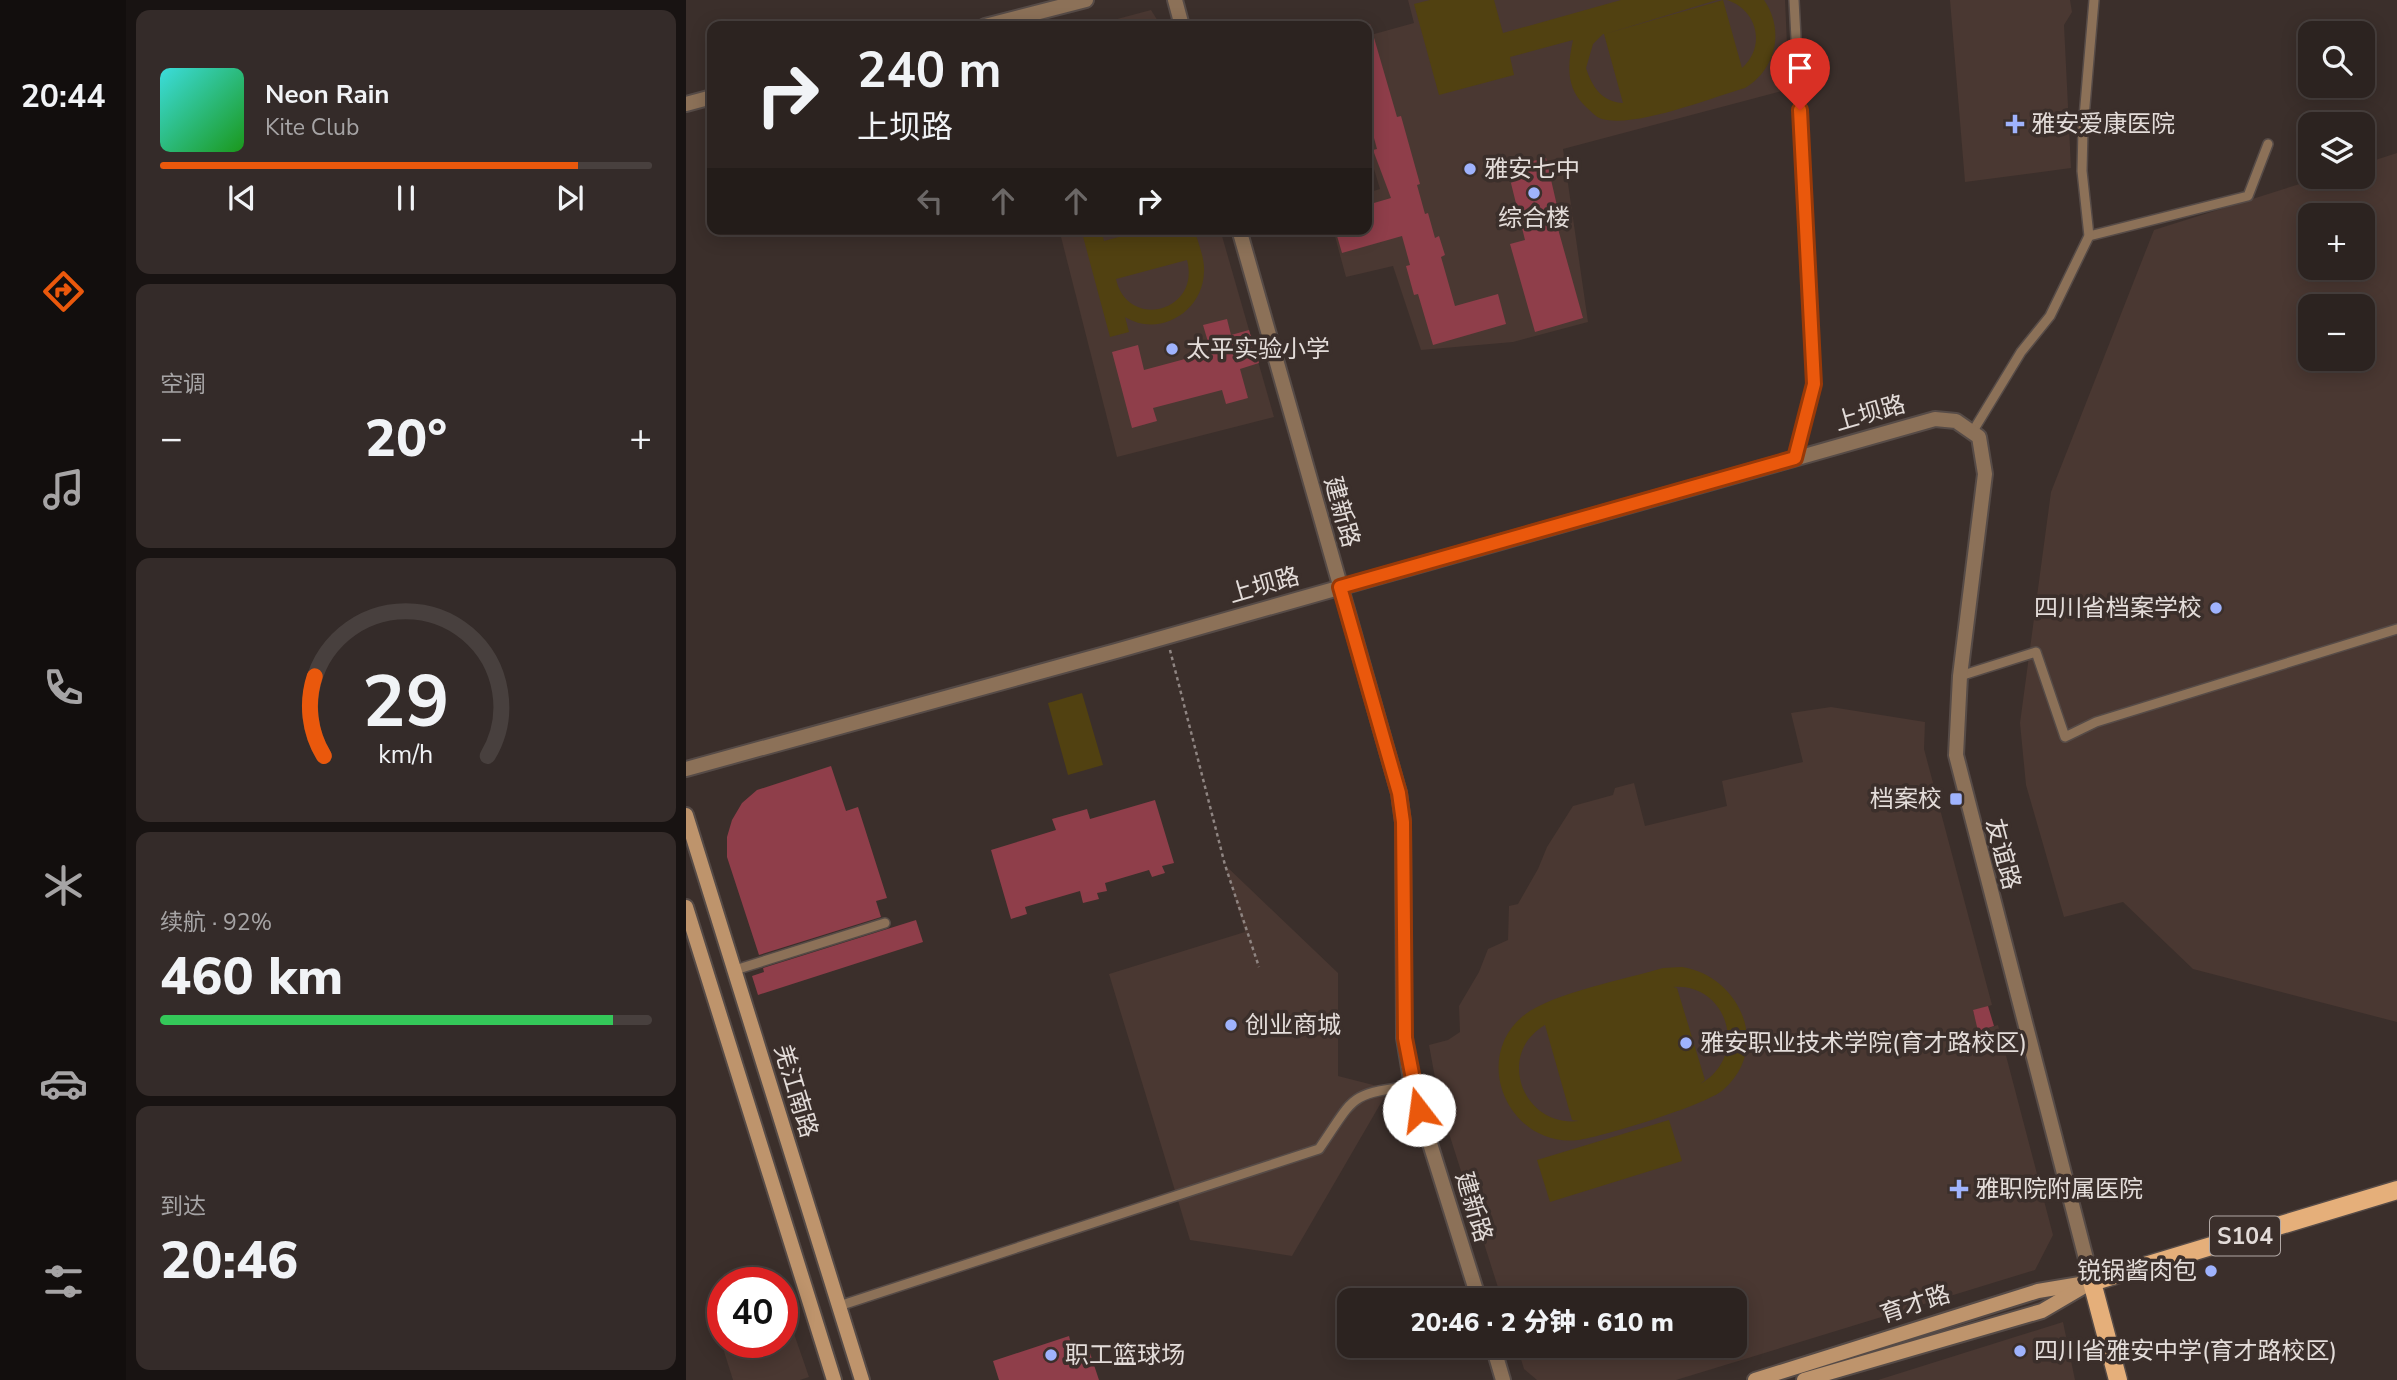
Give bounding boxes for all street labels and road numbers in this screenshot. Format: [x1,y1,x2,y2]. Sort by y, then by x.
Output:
street label: 上坝路 [1831,388,1909,438]
street label: 建新路 [1317,473,1367,551]
street label: 上坝路 [1225,560,1303,610]
street label: 友谊路 [1978,815,2028,893]
street label: 羌江南路 [767,1040,825,1142]
street label: 建新路 [1448,1168,1500,1246]
road number: S104 [2210,1217,2280,1256]
street label: 育才路 [1876,1278,1954,1330]

